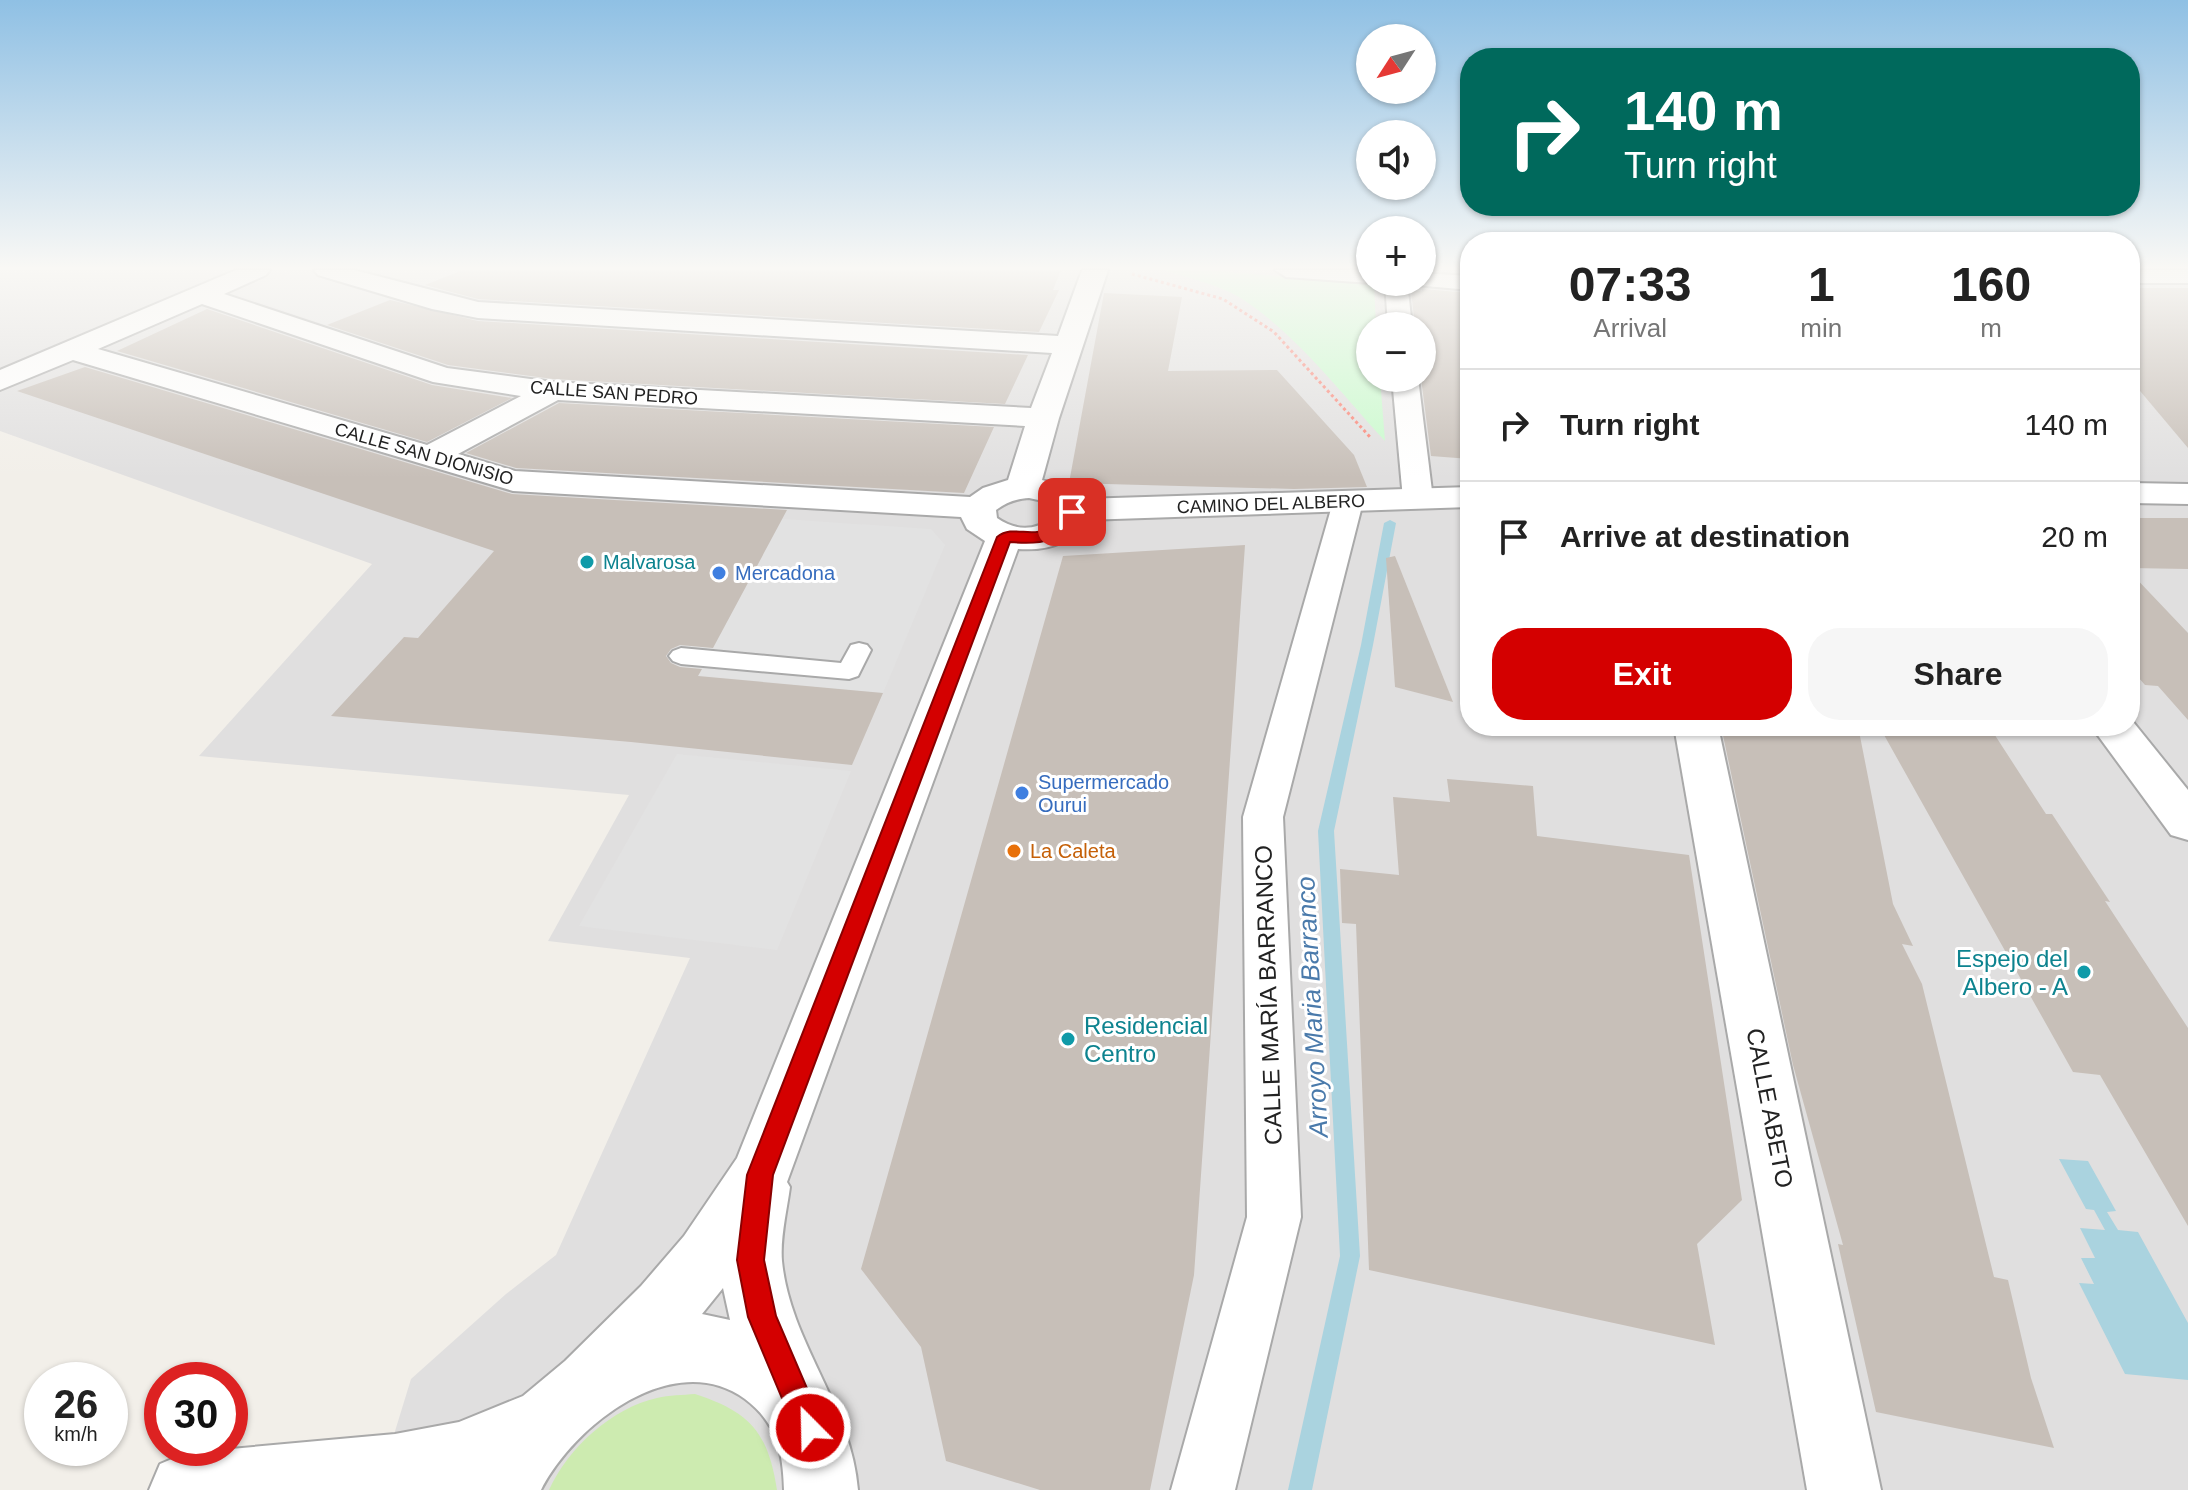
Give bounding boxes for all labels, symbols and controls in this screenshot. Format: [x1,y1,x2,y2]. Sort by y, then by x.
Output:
north arrow [1356,24,1436,104]
map controls [1356,24,1436,392]
text: 140 m [1624,79,1783,142]
icon: right [1492,80,1596,184]
button: sound [1356,120,1436,200]
text: Turn right [1624,145,1777,186]
button: + [1356,216,1436,296]
text: 07:33 [1569,258,1692,311]
text: 1 [1808,258,1835,311]
text: 160 [1951,258,2031,311]
button: − [1356,312,1436,392]
text: Arrival [1593,313,1667,343]
text: min [1800,313,1842,343]
text: m [1980,313,2002,343]
street label: CALLE SAN PEDRO [529,377,699,409]
icon: right [1492,403,1536,447]
text: Turn right [1560,408,1699,441]
text: 140 m [2025,408,2108,441]
street label: CALLE SAN DIONISIO [332,419,516,489]
pin [1038,478,1106,546]
icon: arrive [1050,490,1094,534]
street label: CAMINO DEL ALBERO [1177,491,1365,517]
icon: arrive [1492,515,1536,559]
text: Arrive at destination [1560,520,1850,553]
text: 20 m [2041,520,2108,553]
place label: Malvarosa [603,551,696,573]
marker: Malvarosa [578,553,596,571]
place label: Mercadona [735,562,836,584]
marker: Mercadona [710,564,728,582]
button: Exit [1492,628,1792,720]
button: Share [1808,628,2108,720]
place label: Supermercado Ourui [1038,771,1169,816]
marker: Supermercado Ourui [1013,784,1031,802]
place label: La Caleta [1030,840,1116,862]
marker: La Caleta [1005,842,1023,860]
street label: CALLE MARÍA BARRANCO [1249,845,1287,1145]
water label: Arroyo Maria Barranco [1290,876,1334,1140]
place label: Espejo del Albero - A [1956,945,2068,1000]
marker: Espejo del Albero - A [2075,963,2093,981]
place label: Residencial Centro [1084,1012,1208,1067]
street label: CALLE ABETO [1741,1026,1799,1190]
marker: Residencial Centro [1059,1030,1077,1048]
speed limit sign: 30 [144,1362,248,1466]
text: 26 [54,1382,98,1426]
position arrow [768,1386,852,1470]
text: km/h [54,1423,98,1445]

